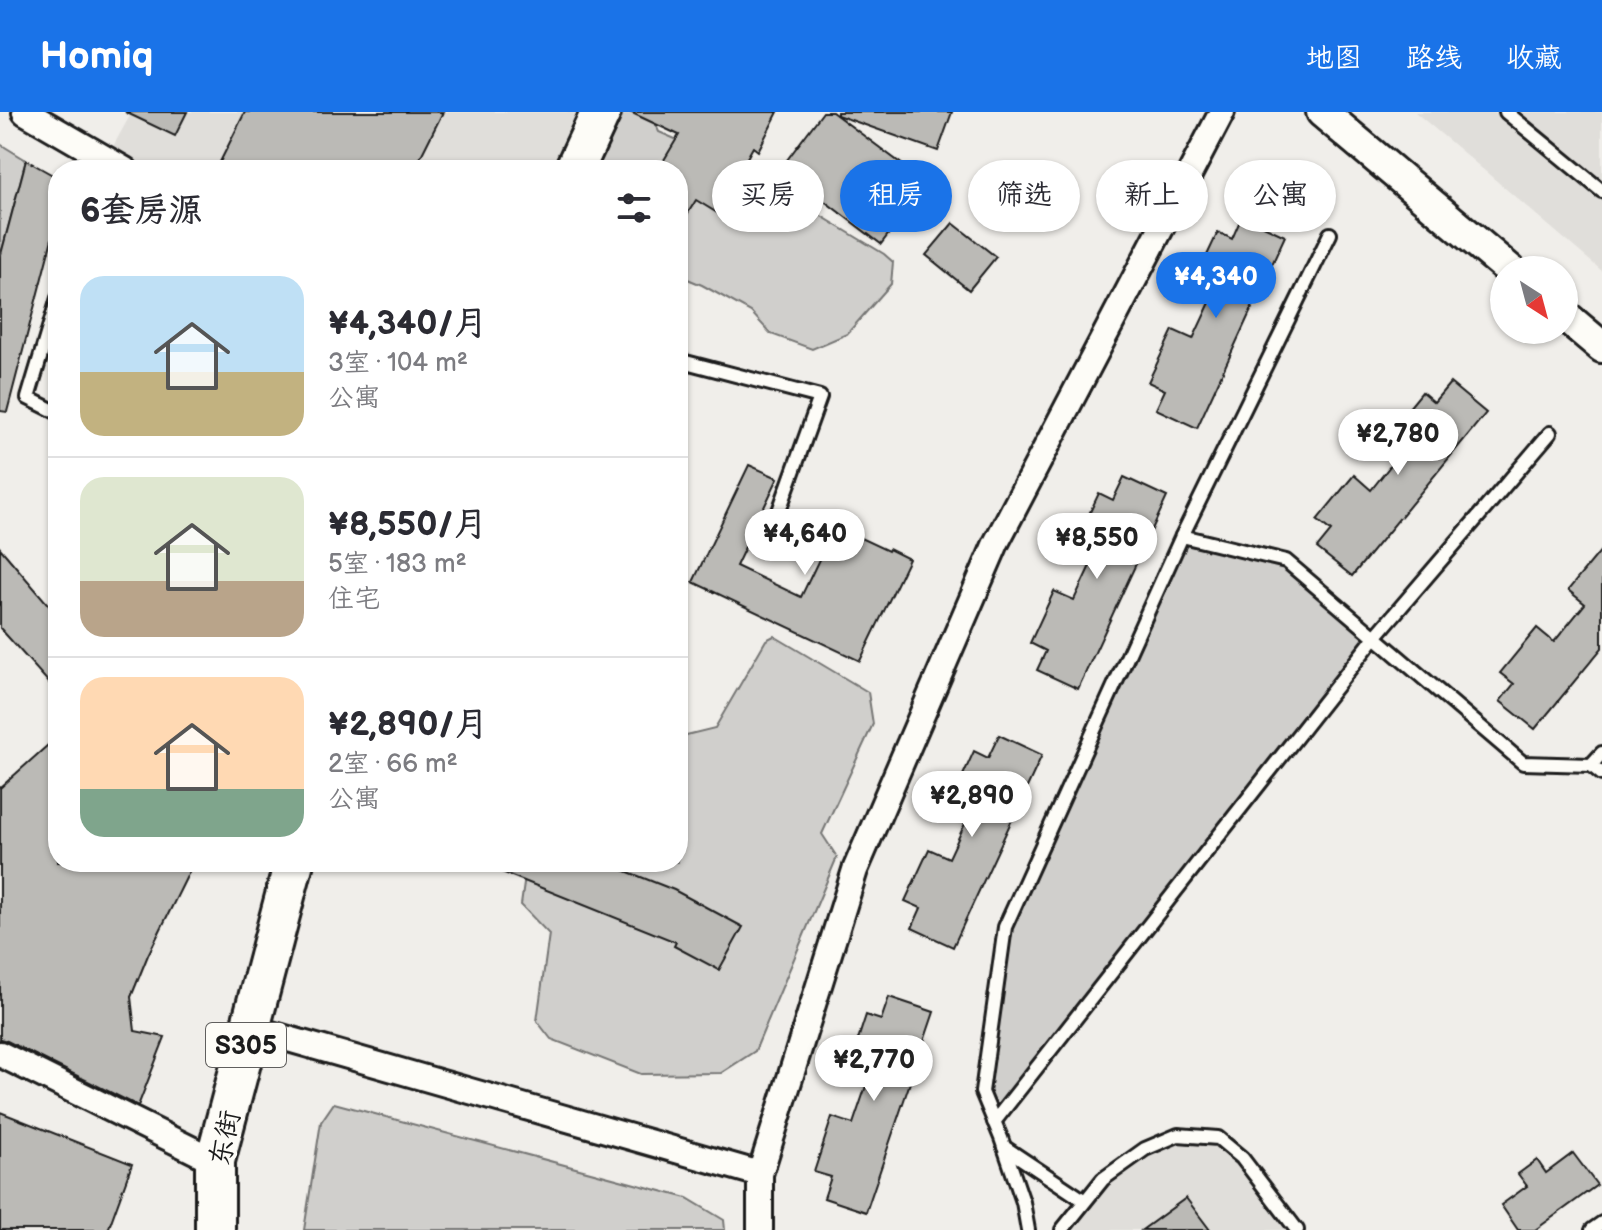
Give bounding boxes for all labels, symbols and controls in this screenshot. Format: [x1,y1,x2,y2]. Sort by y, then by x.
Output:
text: Homiq [40,34,153,79]
text: 地图 [1306,42,1362,75]
text: 路线 [1406,42,1462,75]
text: 收藏 [1506,42,1562,75]
chip: 买房 [712,160,824,232]
chip: 租房 [840,160,952,232]
chip: 筛选 [968,160,1080,232]
chip: 新上 [1096,160,1208,232]
chip: 公寓 [1224,160,1336,232]
icon: filters [612,186,656,230]
text: 6套房源 [80,190,203,231]
pin: ¥4,340 [1151,252,1281,320]
north arrow [1490,256,1578,344]
map controls [1490,256,1578,344]
text: ¥4,340 [1174,262,1258,293]
text: ¥4,340/月 [328,303,488,344]
icon: home [144,308,240,404]
text: 3室 · 104 m² [328,348,468,379]
text: 公寓 [328,383,380,414]
pin: ¥2,780 [1333,409,1463,477]
text: ¥2,780 [1356,419,1440,450]
text: ¥8,550/月 [328,504,488,545]
icon: home [144,509,240,605]
pin: ¥4,640 [740,509,870,577]
pin: ¥8,550 [1032,513,1162,581]
text: ¥4,640 [763,519,847,550]
text: ¥8,550 [1055,523,1139,554]
text: 5室 · 183 m² [328,549,467,580]
text: 住宅 [328,584,380,615]
text: ¥2,890/月 [328,704,489,745]
icon: home [144,709,240,805]
text: 2室 · 66 m² [328,749,458,780]
pin: ¥2,890 [907,771,1037,839]
text: ¥2,890 [930,781,1014,812]
text: 公寓 [328,784,380,815]
road number: S305 [206,1023,286,1067]
pin: ¥2,770 [809,1035,939,1103]
text: ¥2,770 [833,1045,915,1076]
street label: 东街 [204,1107,247,1169]

